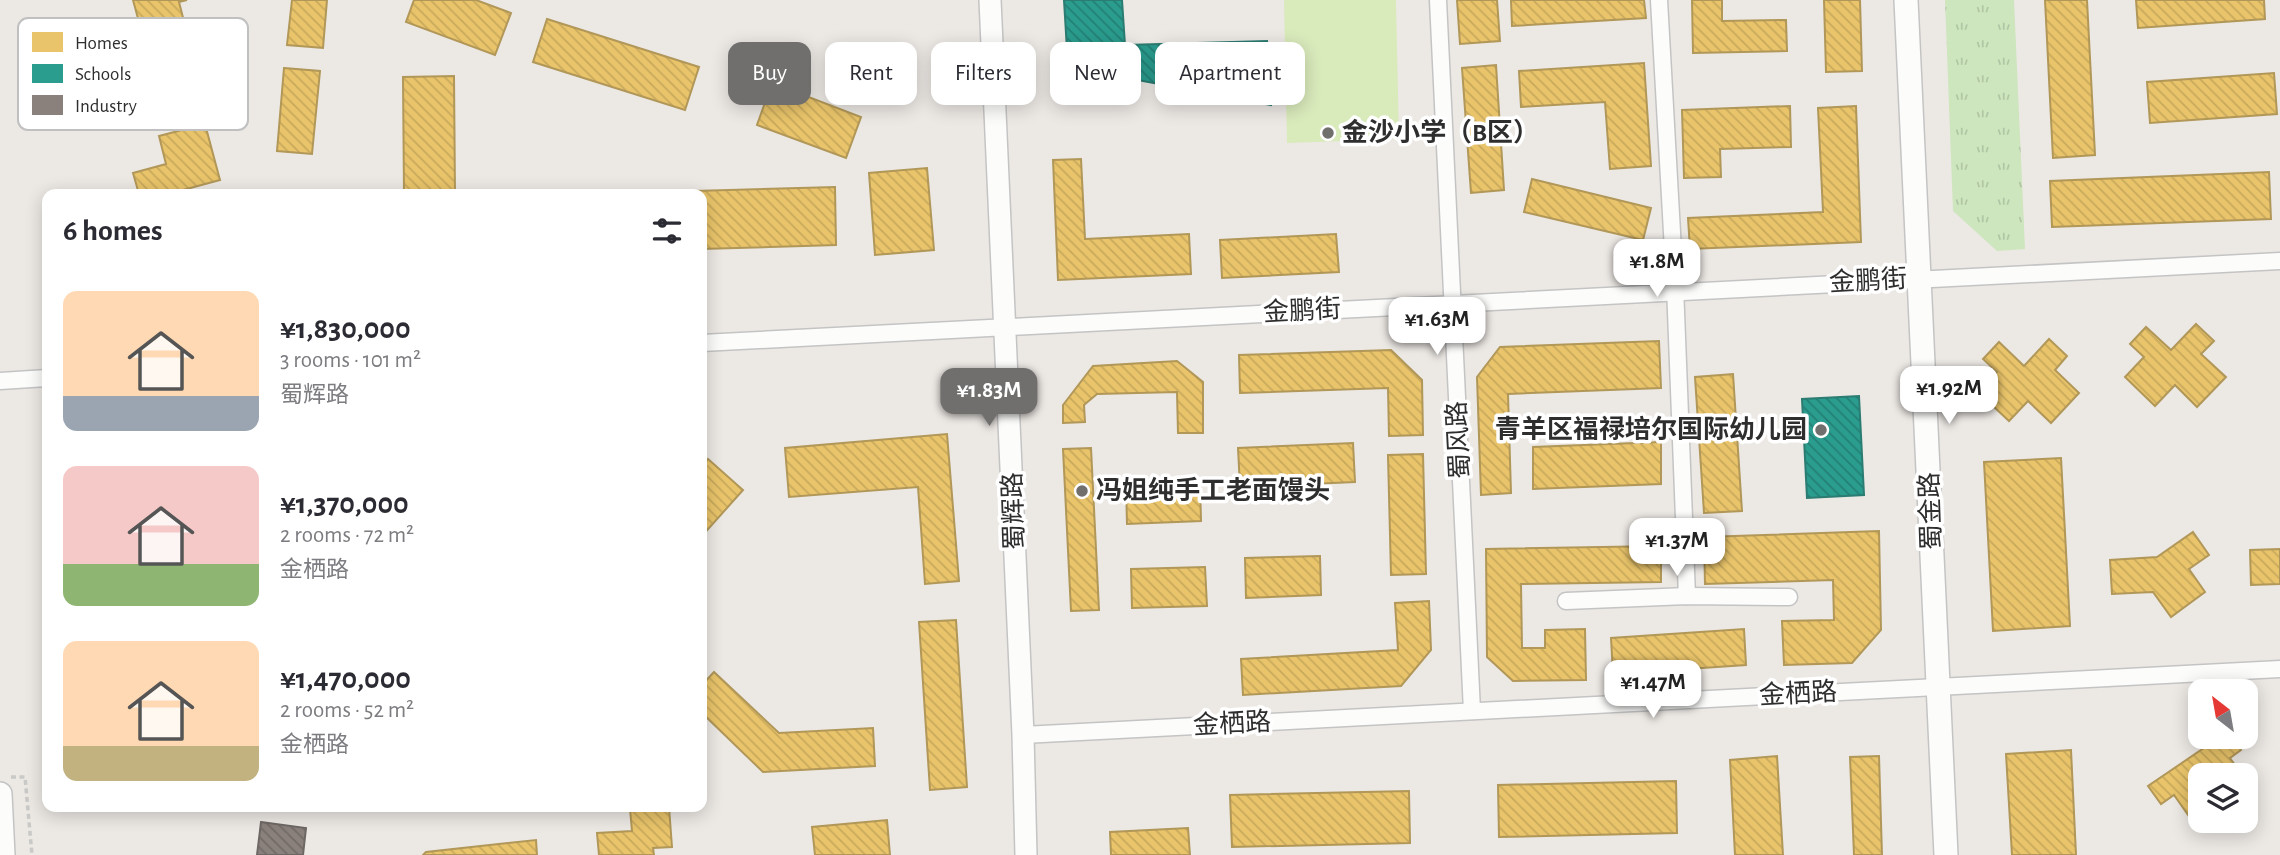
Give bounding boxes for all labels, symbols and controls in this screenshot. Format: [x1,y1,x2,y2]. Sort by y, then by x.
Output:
legend [18,18,248,130]
text: Homes [75,34,128,53]
chip: Buy [728,42,811,105]
chip: Rent [825,42,917,105]
chip: Filters [931,42,1036,105]
chip: New [1050,42,1141,105]
chip: Apartment [1155,42,1305,105]
text: Schools [75,65,131,84]
text: Industry [75,97,137,116]
place label: 金沙小学（B区） [1342,118,1539,146]
marker: 金沙小学（B区） [1320,125,1336,141]
icon: filters [648,212,686,250]
text: 6 homes [63,216,163,246]
pin: ¥1.8M [1608,240,1706,299]
text: ¥1.8M [1629,250,1685,273]
street label: 金鹏街 [1828,265,1908,296]
street label: 金鹏街 [1262,295,1342,326]
pin: ¥1.63M [1380,298,1494,357]
text: ¥1.63M [1405,308,1470,331]
text: ¥1,830,000 [280,314,411,344]
icon: home [119,319,203,403]
text: 3 rooms · 101 m² [280,349,421,372]
pin: ¥1.92M [1892,366,2006,426]
pin: ¥1.83M [932,368,1046,428]
text: ¥1.92M [1916,377,1982,400]
text: ¥1.83M [956,379,1022,402]
text: 蜀辉路 [280,384,349,407]
street label: 蜀风路 [1443,400,1474,480]
place label: 青羊区福禄培尔国际幼儿园 [1495,415,1807,443]
marker: 青羊区福禄培尔国际幼儿园 [1813,422,1829,438]
street label: 蜀辉路 [999,472,1028,550]
street label: 蜀金路 [1916,472,1945,550]
place label: 冯姐纯手工老面馒头 [1096,476,1330,504]
marker: 冯姐纯手工老面馒头 [1074,483,1090,499]
text: ¥1,370,000 [280,489,409,519]
icon: home [119,494,203,578]
pin: ¥1.37M [1620,518,1734,578]
text: 2 rooms · 72 m² [280,524,414,547]
text: ¥1.37M [1645,529,1709,552]
text: 金栖路 [280,559,349,582]
pin: ¥1.47M [1596,660,1710,720]
text: ¥1,470,000 [280,664,411,694]
icon: home [119,669,203,753]
text: ¥1.47M [1620,671,1686,694]
street label: 金栖路 [1758,678,1838,709]
north arrow [2188,679,2258,749]
map controls [2188,679,2258,833]
text: 2 rooms · 52 m² [280,699,414,722]
street label: 金栖路 [1192,708,1272,739]
text: 金栖路 [280,734,349,757]
button: layers [2188,763,2258,833]

